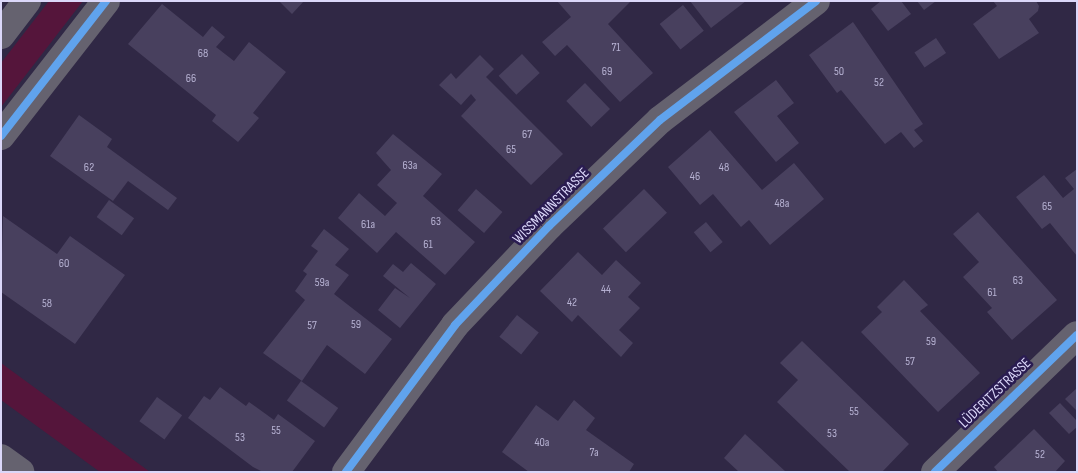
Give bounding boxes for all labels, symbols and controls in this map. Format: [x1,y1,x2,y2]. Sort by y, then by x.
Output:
house number: 71 [611,41,621,55]
house number: 68 [198,47,208,61]
house number: 69 [602,65,612,79]
house number: 50 [834,65,844,79]
house number: 66 [186,72,196,86]
house number: 52 [874,76,884,90]
house number: 67 [522,128,532,142]
house number: 65 [506,143,516,157]
house number: 63a [403,159,417,173]
house number: 62 [84,161,94,175]
house number: 48 [719,161,729,175]
street label: WISSMANNSTRASSE [509,164,593,248]
house number: 46 [690,170,700,184]
house number: 48a [775,197,789,211]
house number: 65 [1042,200,1052,214]
house number: 63 [431,215,441,229]
house number: 61a [361,218,375,232]
house number: 61 [423,238,433,252]
house number: 60 [59,257,69,271]
house number: 63 [1013,274,1023,288]
house number: 59a [315,276,329,290]
house number: 44 [601,283,611,297]
house number: 61 [987,286,997,300]
house number: 42 [567,296,577,310]
house number: 58 [42,297,52,311]
house number: 59 [351,318,361,332]
house number: 57 [307,319,317,333]
house number: 59 [926,335,936,349]
street label: LÜDERITZSTRASSE [955,354,1035,432]
house number: 57 [905,355,915,369]
house number: 55 [849,405,859,419]
house number: 55 [271,424,281,438]
house number: 53 [827,427,837,441]
house number: 53 [235,431,245,445]
house number: 40a [535,436,549,450]
house number: 7a [589,446,599,460]
house number: 52 [1035,448,1045,462]

